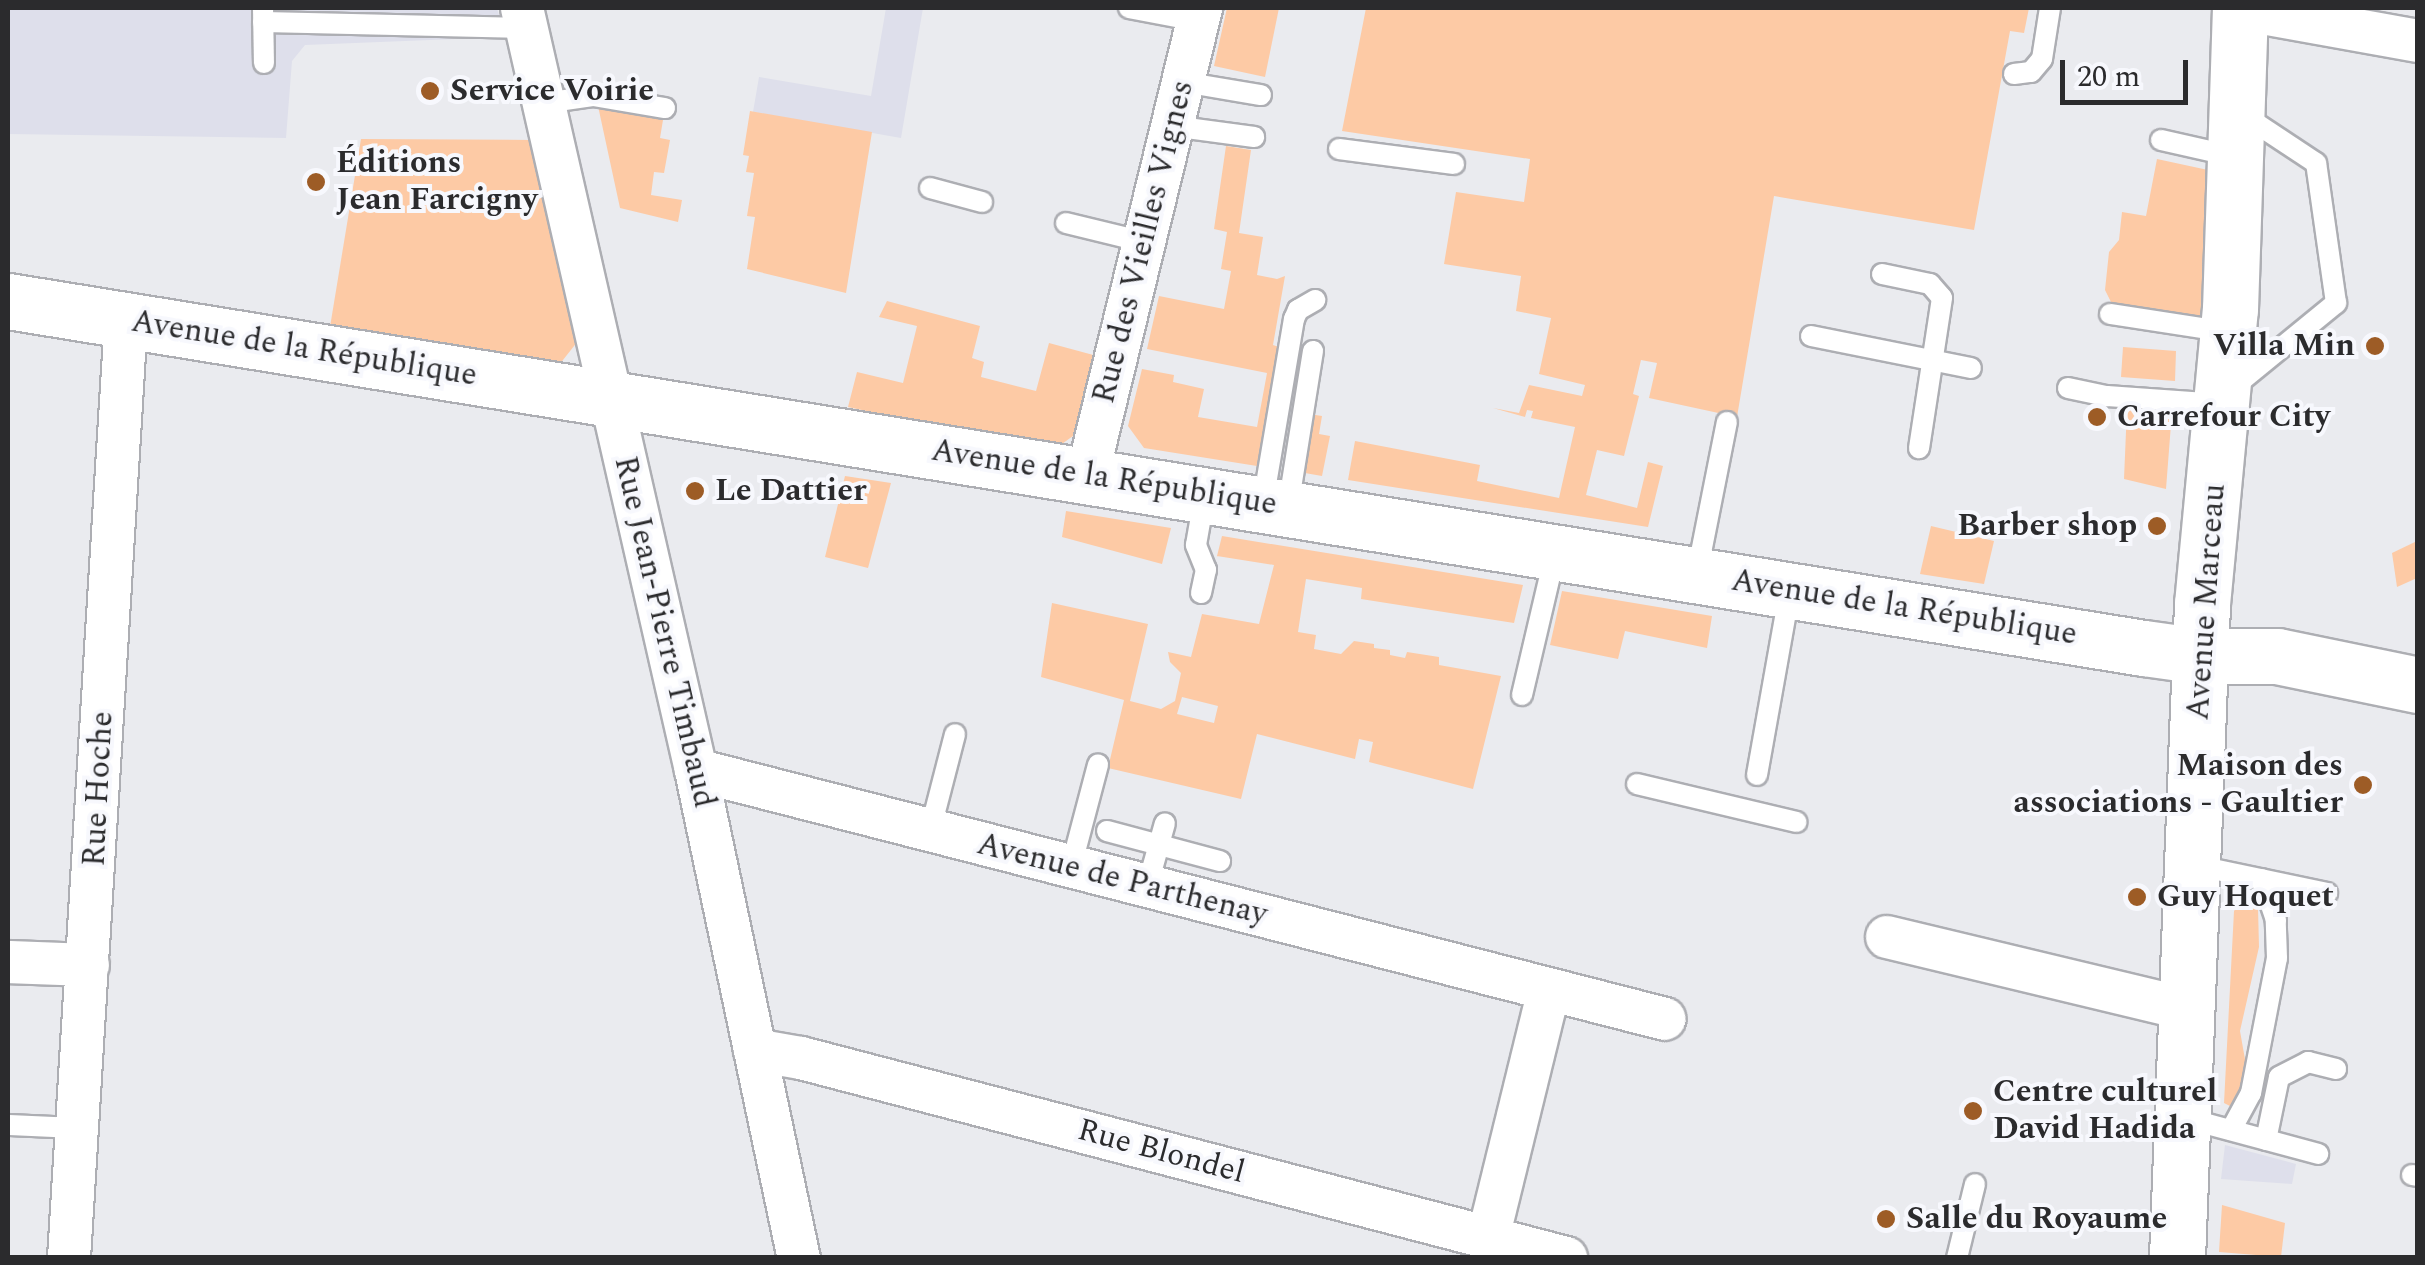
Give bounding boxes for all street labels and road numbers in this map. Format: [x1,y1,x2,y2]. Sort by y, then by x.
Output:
street label: Rue des Vieilles Vignes [1085,76,1203,408]
street label: Avenue de la République [128,303,480,395]
street label: Avenue de la République [928,432,1280,524]
street label: Rue Jean-Pierre Timbaud [605,453,723,811]
street label: Avenue Marceau [2180,482,2234,722]
street label: Avenue de la République [1728,562,2080,654]
street label: Rue Hoche [76,710,122,868]
street label: Avenue de Parthenay [973,825,1271,935]
street label: Rue Blondel [1073,1111,1249,1193]

